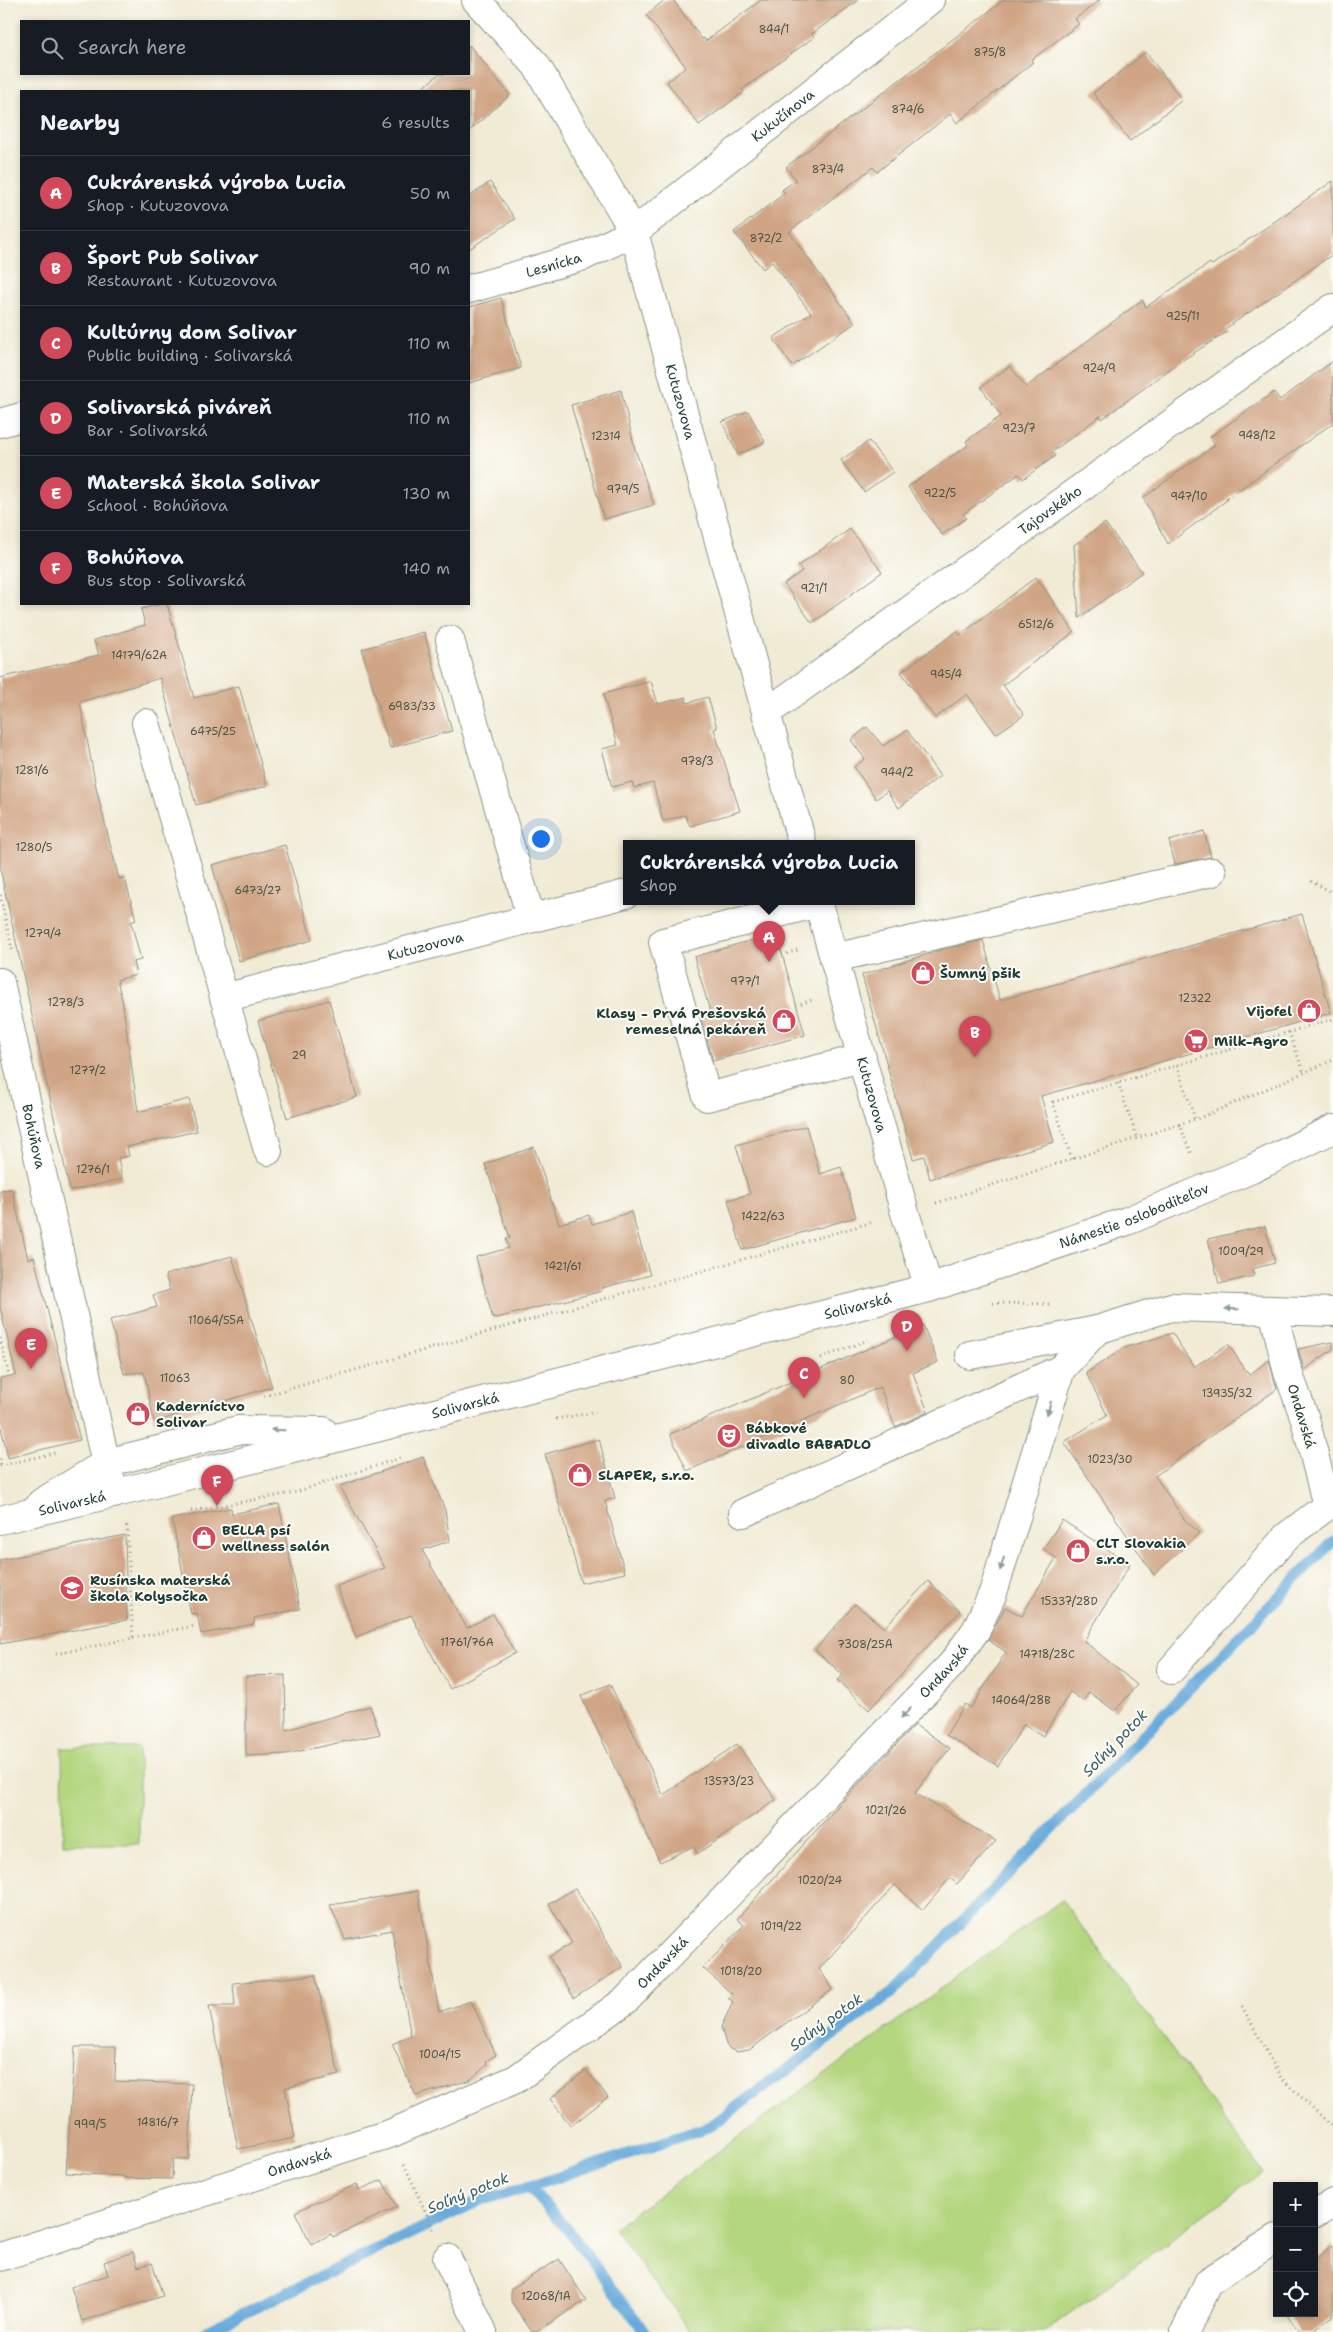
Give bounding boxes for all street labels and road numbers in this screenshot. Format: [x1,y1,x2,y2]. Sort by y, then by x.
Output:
street label: Kukučínova [748,85,818,146]
street label: Lesnícka [524,248,584,281]
street label: Kutuzovova [662,362,700,442]
street label: Tajovského [1015,481,1085,539]
street label: Kutuzovova [385,927,466,964]
street label: Kutuzovova [853,1055,891,1135]
street label: Bohúňova [18,1102,50,1171]
street label: Námestie osloboditeľov [1057,1179,1212,1252]
street label: Solivarská [822,1289,894,1323]
street label: Ondavská [1284,1382,1320,1451]
street label: Solivarská [429,1388,501,1422]
street label: Solivarská [36,1486,108,1520]
street label: Ondavská [915,1641,972,1702]
street label: Ondavská [633,1932,692,1993]
street label: Ondavská [265,2144,334,2181]

